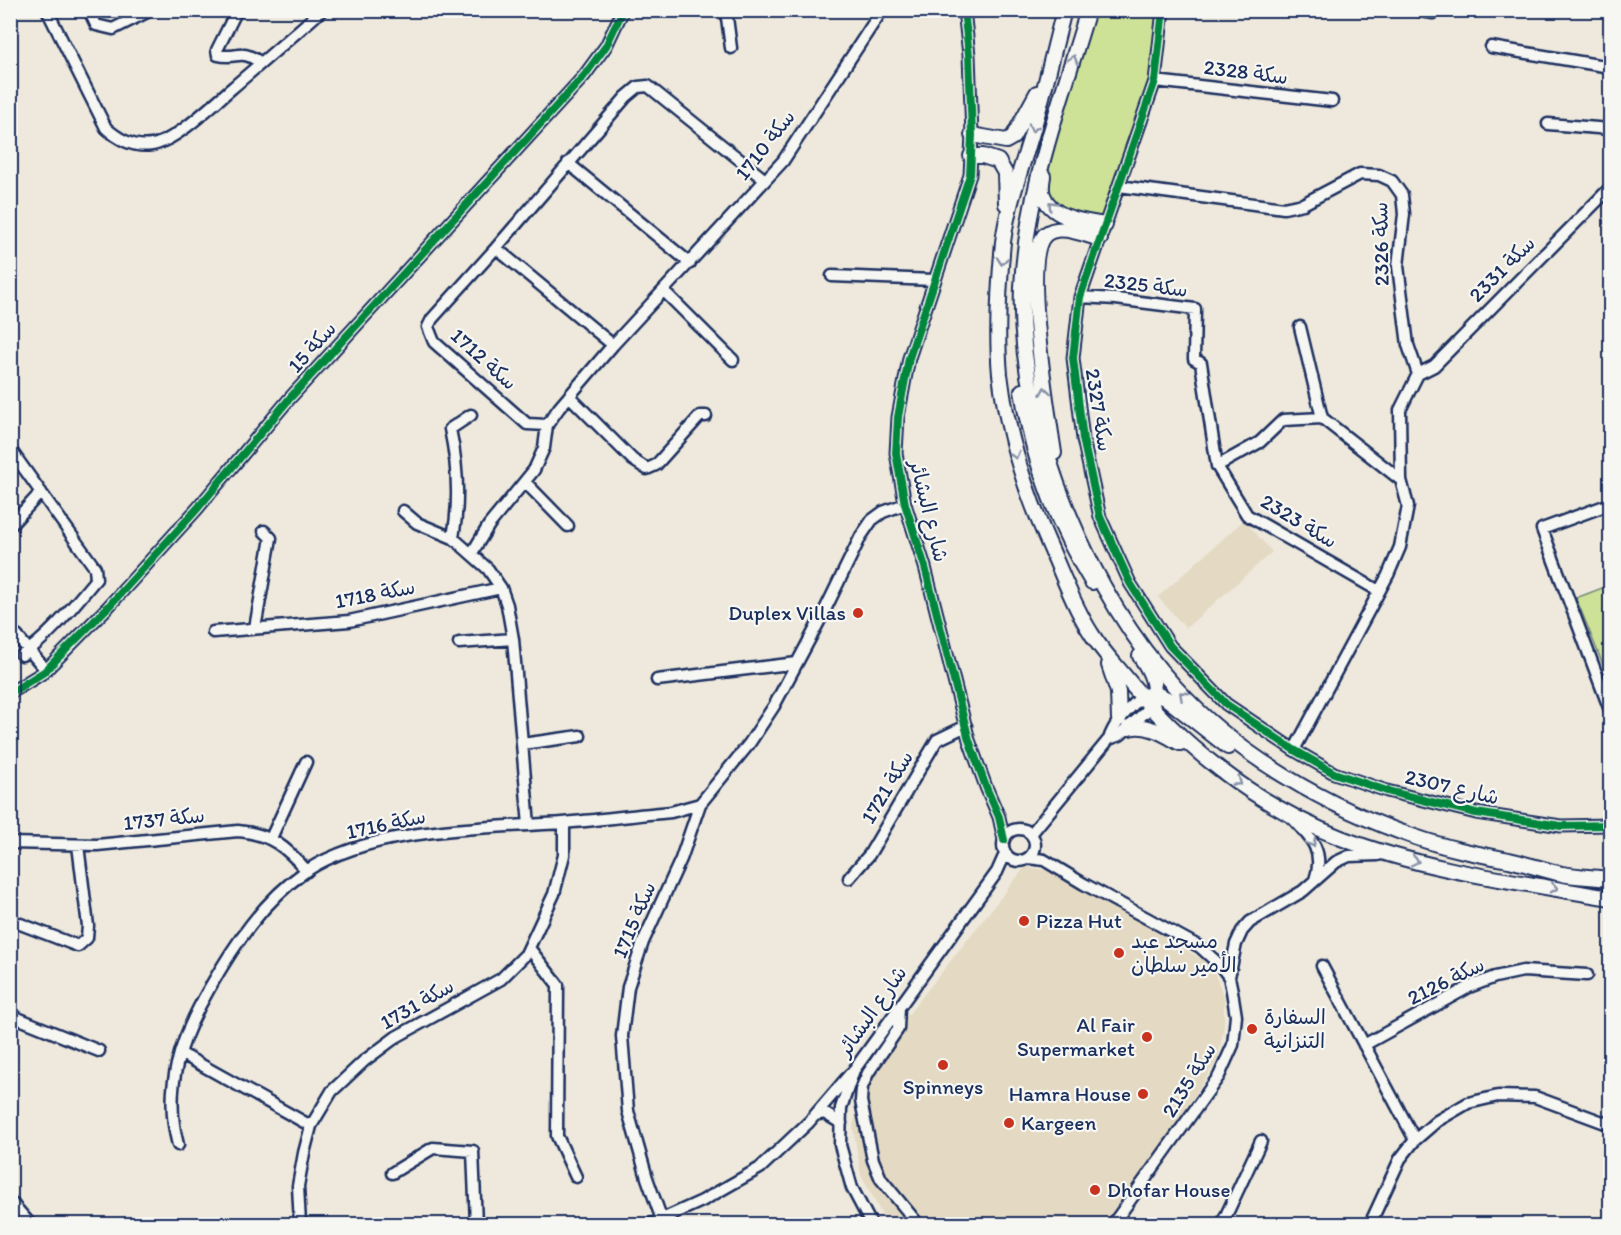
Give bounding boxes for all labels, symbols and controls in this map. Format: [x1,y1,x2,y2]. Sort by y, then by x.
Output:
one-way arrow [1066,54,1078,65]
street label: سكة 2328 [1202,54,1290,89]
street label: سكة 1710 [729,104,800,185]
one-way arrow [1028,122,1040,133]
one-way arrow [1048,201,1059,212]
street label: سكة 2326 [1367,202,1394,286]
street label: سكة 2331 [1463,230,1540,307]
one-way arrow [996,257,1009,266]
street label: سكة 2325 [1103,267,1189,302]
street label: سكة 15 [282,316,341,378]
street label: سكة 1712 [446,322,523,395]
street label: سكة 2327 [1081,367,1118,453]
one-way arrow [1039,386,1051,396]
one-way arrow [1008,449,1020,460]
street label: شارع البشائر [901,455,954,565]
street label: سكة 2323 [1257,488,1342,553]
street label: سكة 1718 [333,573,417,614]
place label: Duplex Villas [728,600,846,625]
marker: Duplex Villas [851,606,865,620]
one-way arrow [1179,691,1190,702]
street label: سكة 1721 [855,746,918,828]
street label: 2307 شارع [1402,764,1502,812]
one-way arrow [1232,775,1243,786]
street label: سكة 1737 [122,802,206,835]
street label: سكة 1716 [344,803,428,844]
one-way arrow [1305,837,1316,847]
one-way arrow [1410,854,1420,867]
street label: سكة 1715 [606,878,661,962]
one-way arrow [1549,881,1559,894]
place label: Pizza Hut [1036,908,1122,933]
marker: Pizza Hut [1017,914,1031,928]
place label: مسجد عبد الأمير سلطان [1131,928,1237,977]
marker: مسجد عبد الأمير سلطان [1112,946,1126,960]
street label: سكة 2126 [1403,951,1488,1010]
street label: شارع البشائر [830,961,914,1064]
street label: سكة 1731 [375,972,458,1035]
place label: السفارة التنزانية [1264,1004,1326,1053]
place label: Al Fair Supermarket [1017,1012,1135,1061]
marker: السفارة التنزانية [1245,1022,1259,1036]
marker: Al Fair Supermarket [1140,1030,1154,1044]
street label: سكة 2135 [1156,1038,1221,1122]
marker: Spinneys [936,1058,950,1072]
place label: Spinneys [903,1074,983,1099]
place label: Hamra House [1009,1081,1131,1106]
marker: Hamra House [1136,1087,1150,1101]
place label: Kargeen [1021,1110,1096,1135]
marker: Kargeen [1002,1116,1016,1130]
place label: Dhofar House [1107,1177,1230,1202]
marker: Dhofar House [1088,1183,1102,1197]

